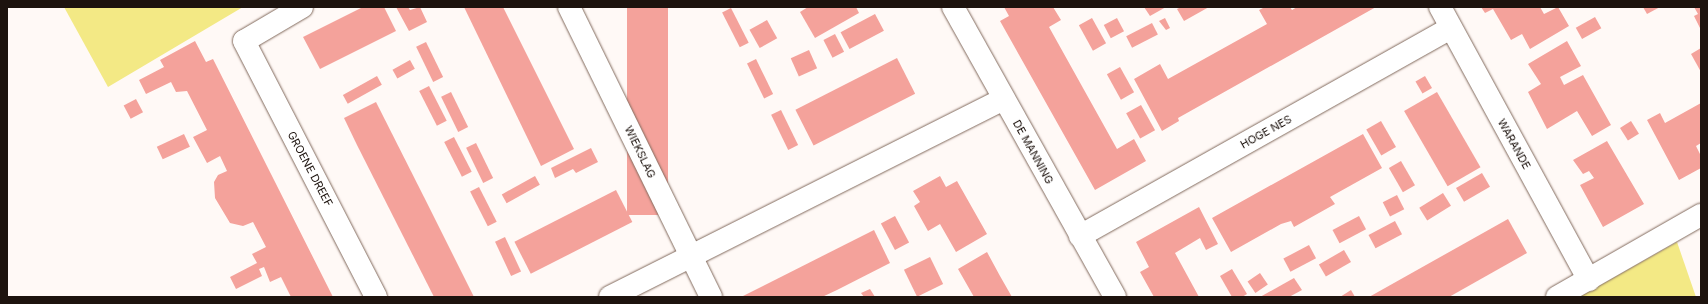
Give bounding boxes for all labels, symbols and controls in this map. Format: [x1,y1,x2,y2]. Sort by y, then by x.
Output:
street label: HOGE NES [1238,113,1294,151]
street label: WARANDE [1495,117,1533,171]
street label: DE MANNING [1010,118,1056,186]
street label: WIEKSLAG [622,124,658,180]
street label: GROENE DREEF [285,129,335,209]

